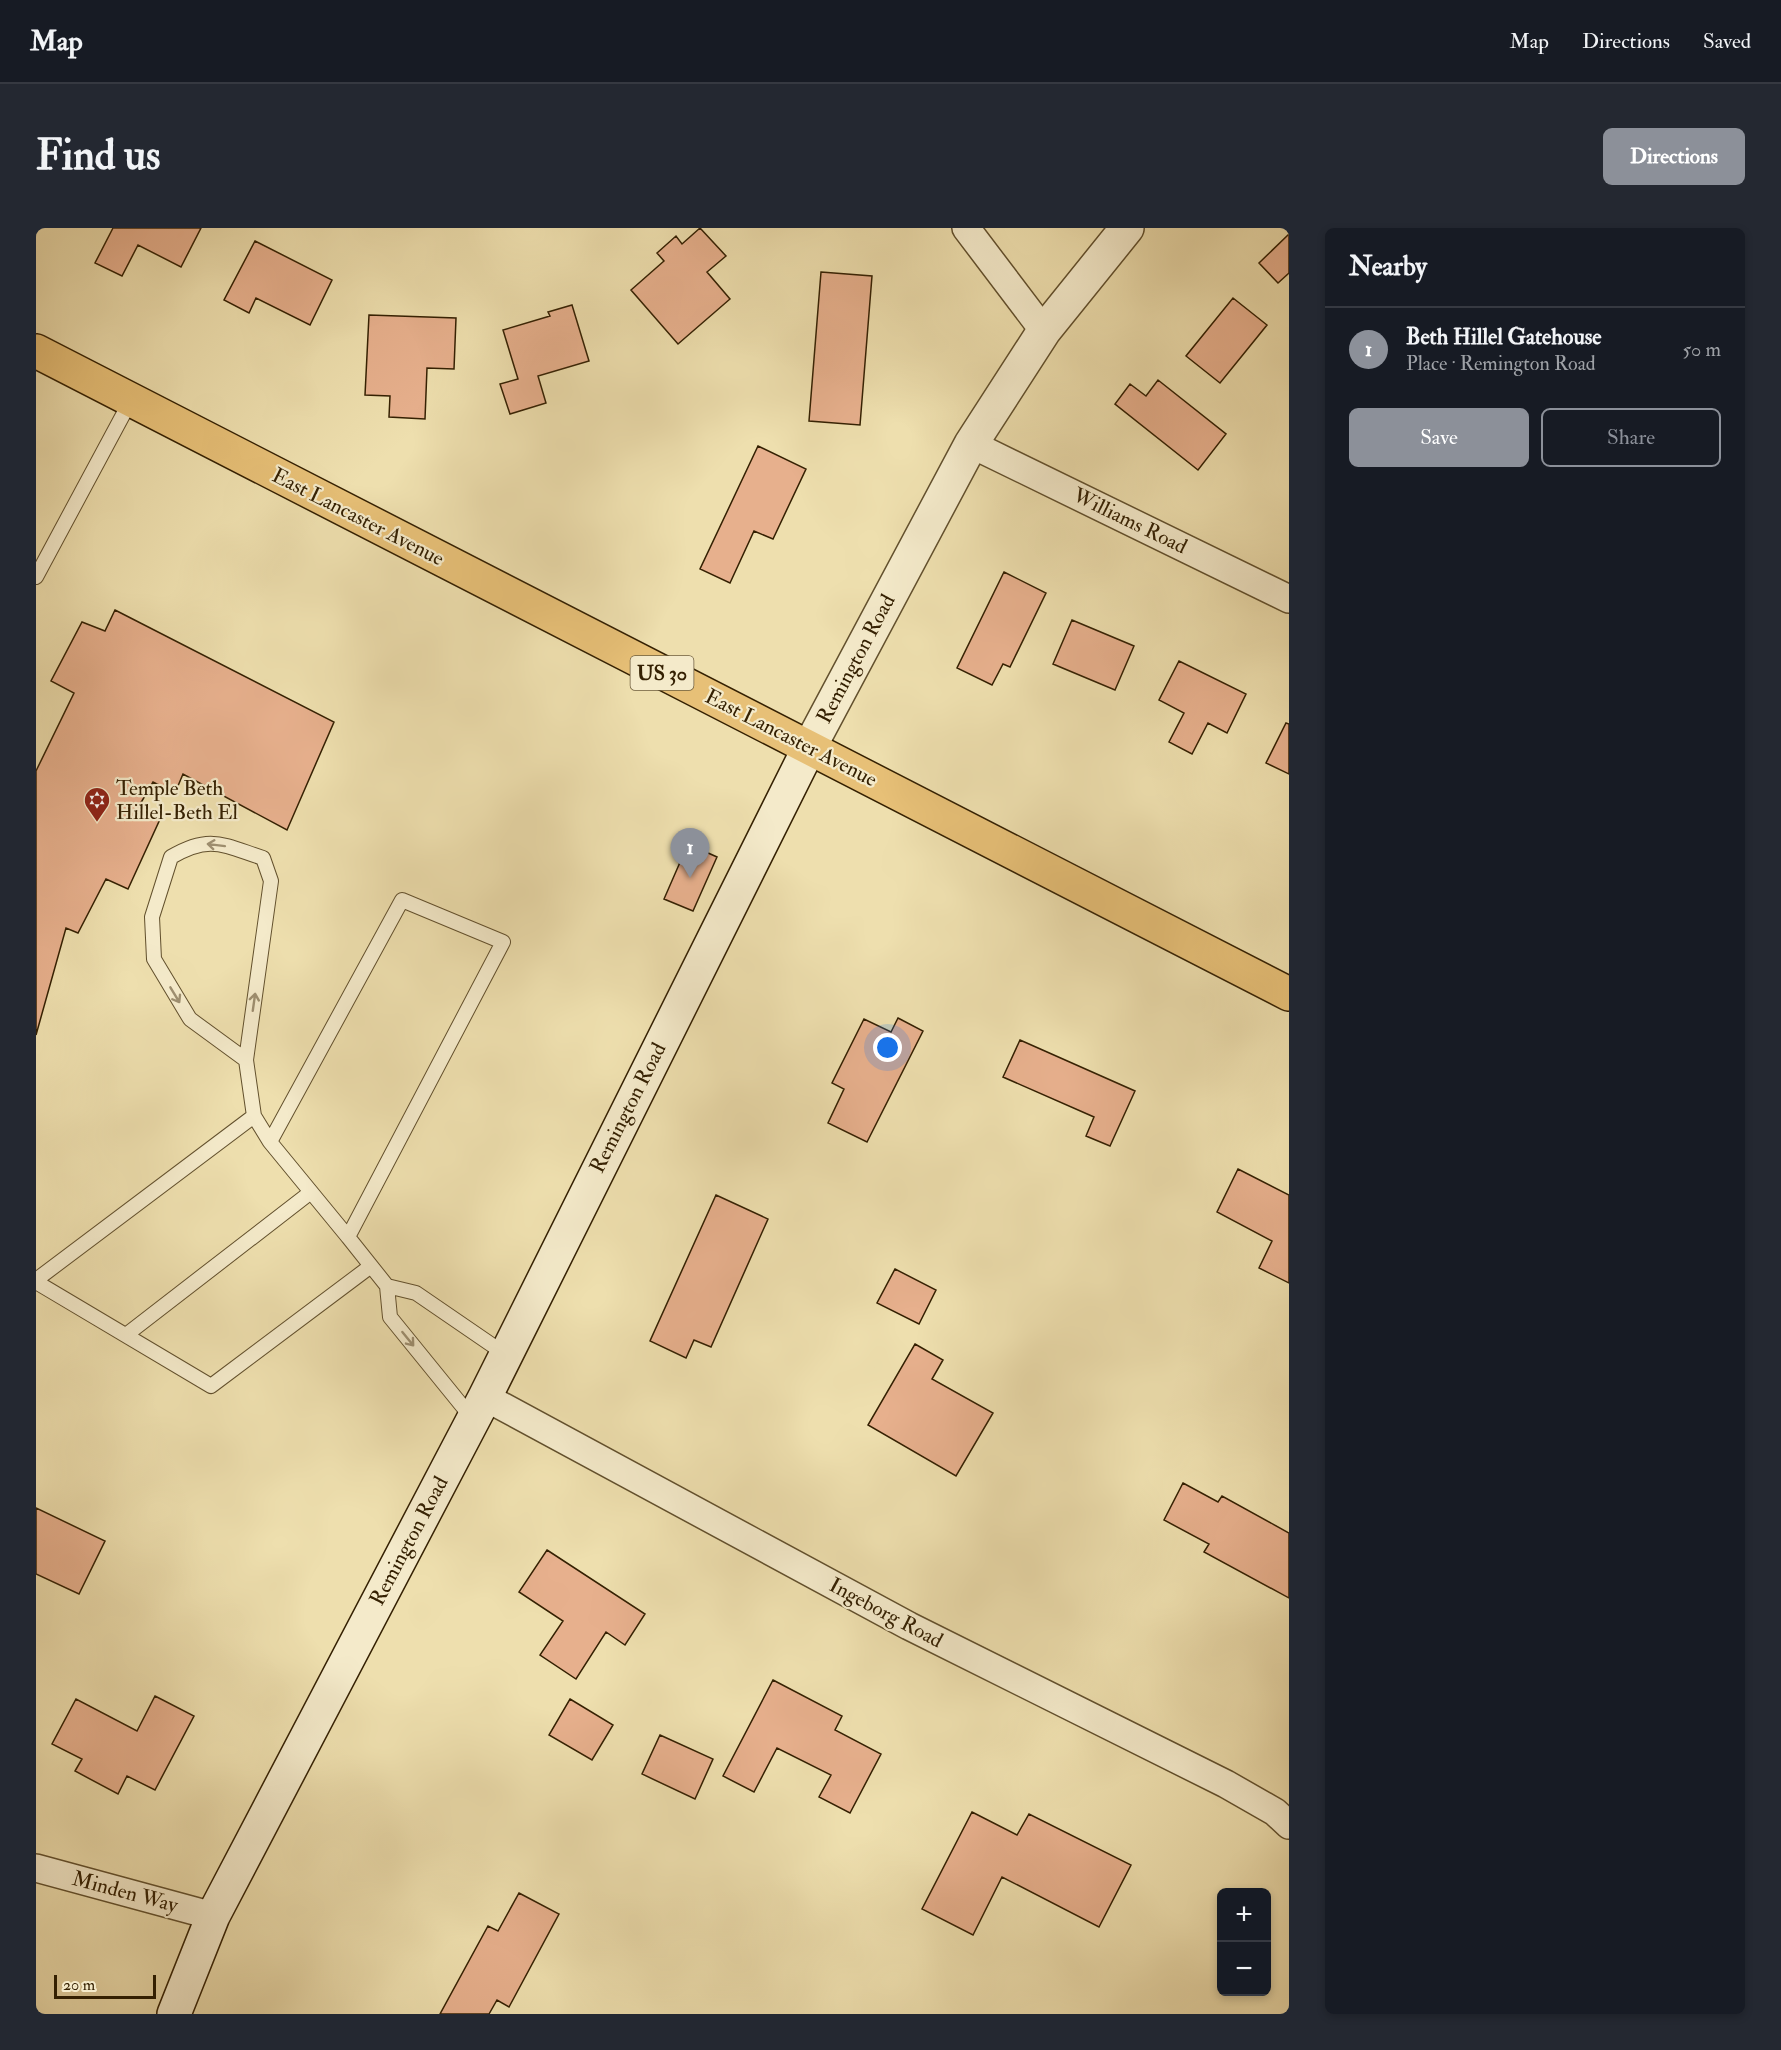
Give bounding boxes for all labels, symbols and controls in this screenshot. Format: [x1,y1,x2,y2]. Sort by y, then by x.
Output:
text: Map [30,24,83,59]
text: Map [1509,28,1549,55]
text: Directions [1582,28,1670,55]
text: Saved [1703,28,1751,55]
button: Directions [1603,128,1745,185]
text: Find us [36,130,160,182]
text: Nearby [1349,251,1427,283]
text: Beth Hillel Gatehouse [1406,323,1602,351]
text: 1 [1365,337,1372,362]
text: 50 m [1682,337,1721,362]
text: Place · Remington Road [1406,351,1596,376]
button: Save [1349,408,1529,467]
button: Share [1541,408,1721,467]
street label: East Lancaster Avenue [267,462,449,572]
street label: Williams Road [1068,481,1192,561]
street label: Remington Road [811,589,902,728]
road number: US 30 [630,656,694,690]
street label: East Lancaster Avenue [700,683,882,793]
place label: Temple Beth Hillel-Beth El [116,775,238,826]
synagogue icon: Temple Beth Hillel-Beth El [82,785,112,823]
pin: 1 [670,828,710,878]
one-way arrow [207,839,226,850]
one-way arrow [169,986,181,1003]
one-way arrow [249,992,260,1012]
your location [873,1033,902,1062]
street label: Remington Road [584,1038,673,1178]
one-way arrow [401,1331,414,1347]
street label: Remington Road [364,1471,455,1610]
street label: Ingeborg Road [824,1572,948,1655]
street label: Minden Way [69,1865,181,1919]
map controls [1217,1888,1271,1996]
button: + [1217,1888,1271,1942]
button: − [1217,1942,1271,1996]
scale bar [54,1972,156,2000]
text: 20 m [63,1975,95,1995]

